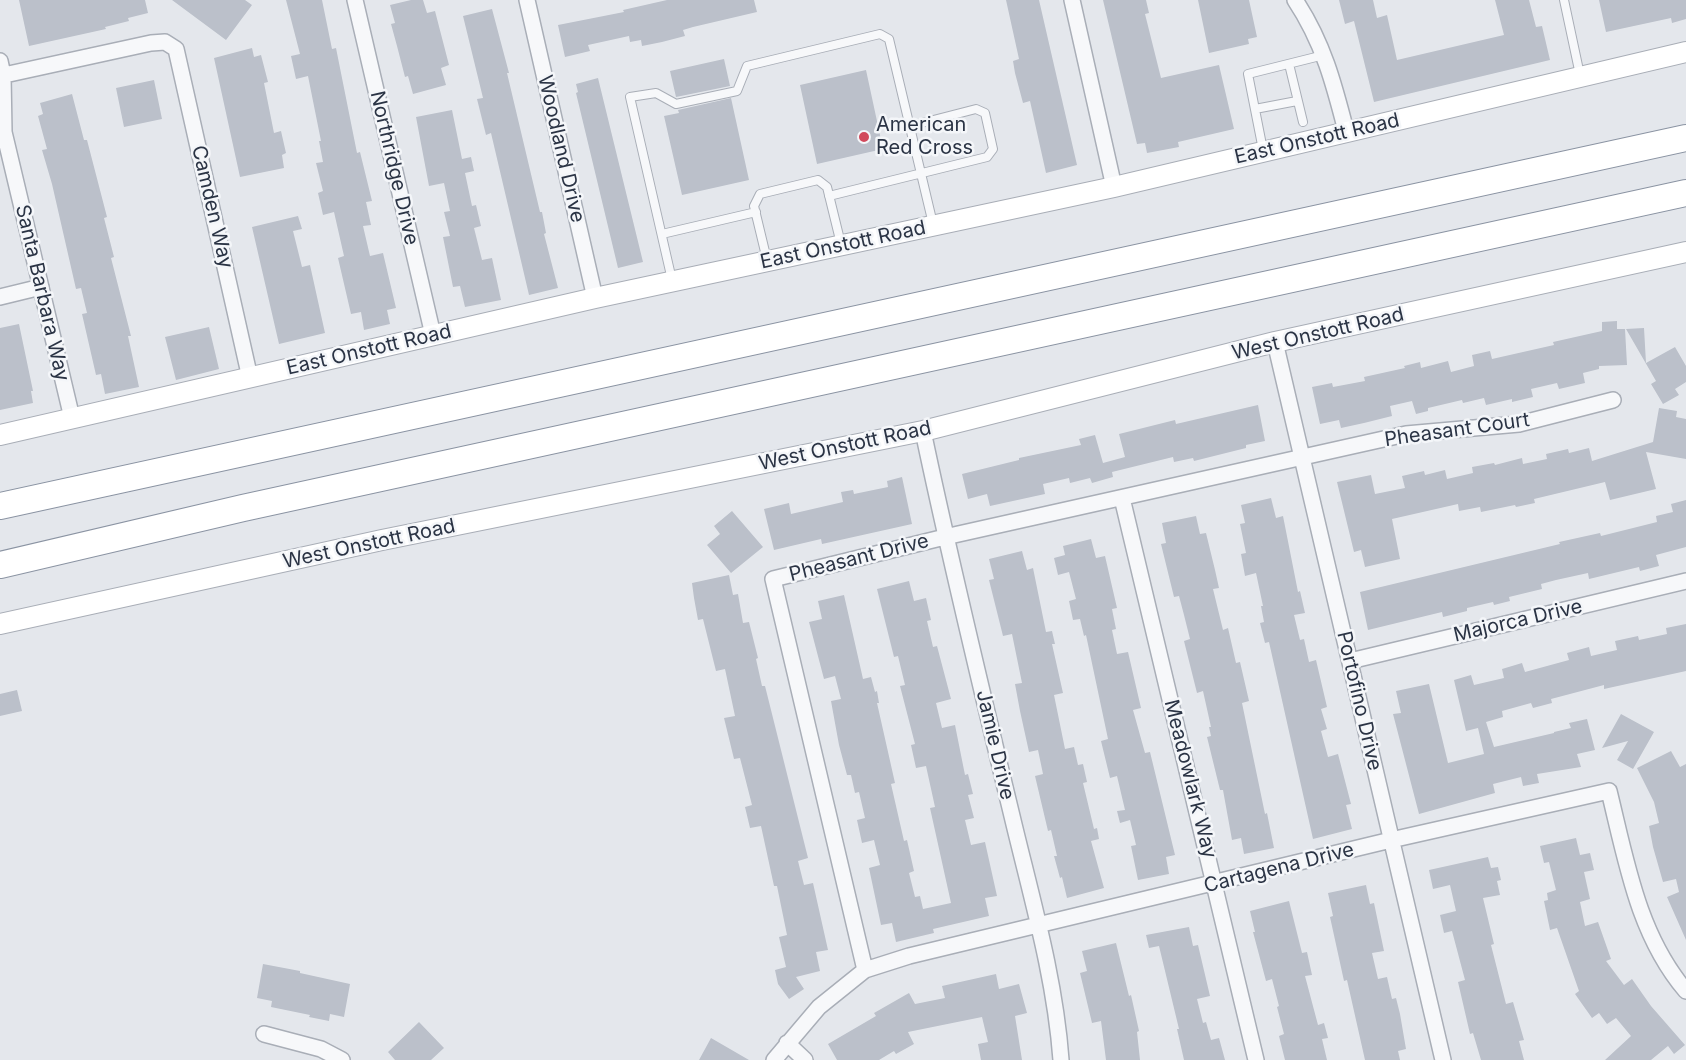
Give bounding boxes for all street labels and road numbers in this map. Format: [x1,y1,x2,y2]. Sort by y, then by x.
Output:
street label: Woodland Drive [532,73,590,225]
street label: Northridge Drive [365,89,423,247]
street label: East Onstott Road [1232,108,1402,170]
street label: Camden Way [186,143,238,271]
street label: Santa Barbara Way [10,202,74,384]
street label: East Onstott Road [758,216,928,274]
street label: West Onstott Road [1230,303,1406,365]
street label: East Onstott Road [284,319,454,381]
street label: Pheasant Court [1383,408,1531,452]
street label: West Onstott Road [757,416,933,476]
street label: West Onstott Road [281,514,457,574]
street label: Pheasant Drive [787,529,931,587]
street label: Majorca Drive [1451,595,1585,647]
street label: Portofino Drive [1331,629,1387,773]
street label: Jamie Drive [971,688,1019,802]
street label: Meadowlark Way [1159,697,1221,861]
street label: Cartagena Drive [1201,838,1357,898]

